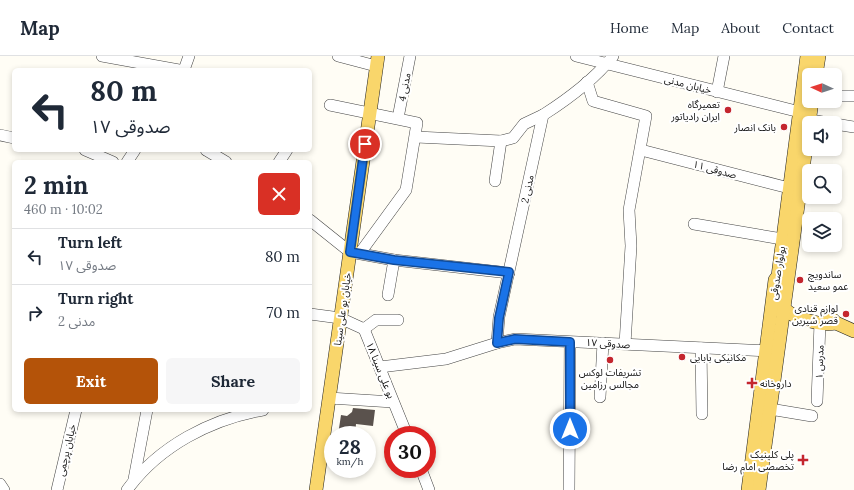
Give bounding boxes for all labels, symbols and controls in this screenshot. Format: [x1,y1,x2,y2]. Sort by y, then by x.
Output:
text: Map [20,16,60,40]
text: Home [610,19,649,37]
text: Map [671,19,699,37]
text: About [721,19,760,37]
text: Contact [782,19,834,37]
north arrow [802,68,842,108]
map controls [802,68,842,252]
street label: مدنی 4 [395,72,414,102]
street label: خیابان مدنی [663,72,713,97]
text: 80 m [90,73,157,109]
icon: left [24,84,76,136]
place label: تعمیرگاه ایران رادیاتور [670,98,720,123]
marker: تعمیرگاه ایران رادیاتور [723,105,733,115]
text: صدوقی ۱۷ [90,115,171,138]
button: sound [802,116,842,156]
place label: بانک انصار [733,121,776,134]
marker: بانک انصار [779,122,789,132]
pin [348,127,382,161]
icon: arrive [354,133,376,155]
street label: صدوقی ۱۱ [692,157,738,182]
button: search [802,164,842,204]
text: 2 min [24,170,88,201]
button: close [258,173,300,215]
street label: مدنی 2 [518,174,537,204]
text: 460 m · 10:02 [24,201,103,218]
button: layers [802,212,842,252]
text: Turn left [58,233,122,252]
street label: بولوار صدوقی [767,245,788,301]
icon: left [24,246,46,268]
text: 80 m [265,247,300,266]
text: صدوقی ۱۷ [58,257,116,274]
place label: ساندویچ عمو سعید [808,268,848,293]
street label: خیابان بو علی سینا [331,272,354,346]
marker: ساندویچ عمو سعید [795,275,805,285]
text: Turn right [58,289,134,308]
icon: right [24,302,46,324]
place label: لوازم قنادی قصر شیرین [792,302,839,327]
text: 70 m [266,303,300,322]
marker: لوازم قنادی قصر شیرین [841,309,851,319]
text: مدنی 2 [58,313,95,330]
street label: صدوقی ۱۷ [585,336,631,351]
street label: بو علی سینا ۱۸ [363,340,398,401]
street label: مدرس ۱ [812,345,827,379]
place label: مکانیکی بابایی [690,351,746,364]
marker: مکانیکی بابایی [677,352,687,362]
marker: تشریفات لوکس مجالس رزامین [605,355,615,365]
button: Exit [24,358,158,404]
button: Share [166,358,300,404]
place label: تشریفات لوکس مجالس رزامین [579,366,641,391]
place label: داروخانه [760,377,792,390]
marker: داروخانه [747,378,757,388]
position arrow [549,408,591,450]
street label: خیابان پرچمی [54,423,79,478]
speed limit sign: 30 [384,426,436,478]
text: 28 [339,434,361,459]
place label: پلی کلینیک تخصصی امام رضا [722,448,794,475]
marker: پلی کلینیک تخصصی امام رضا [797,454,809,466]
text: km/h [336,455,364,468]

